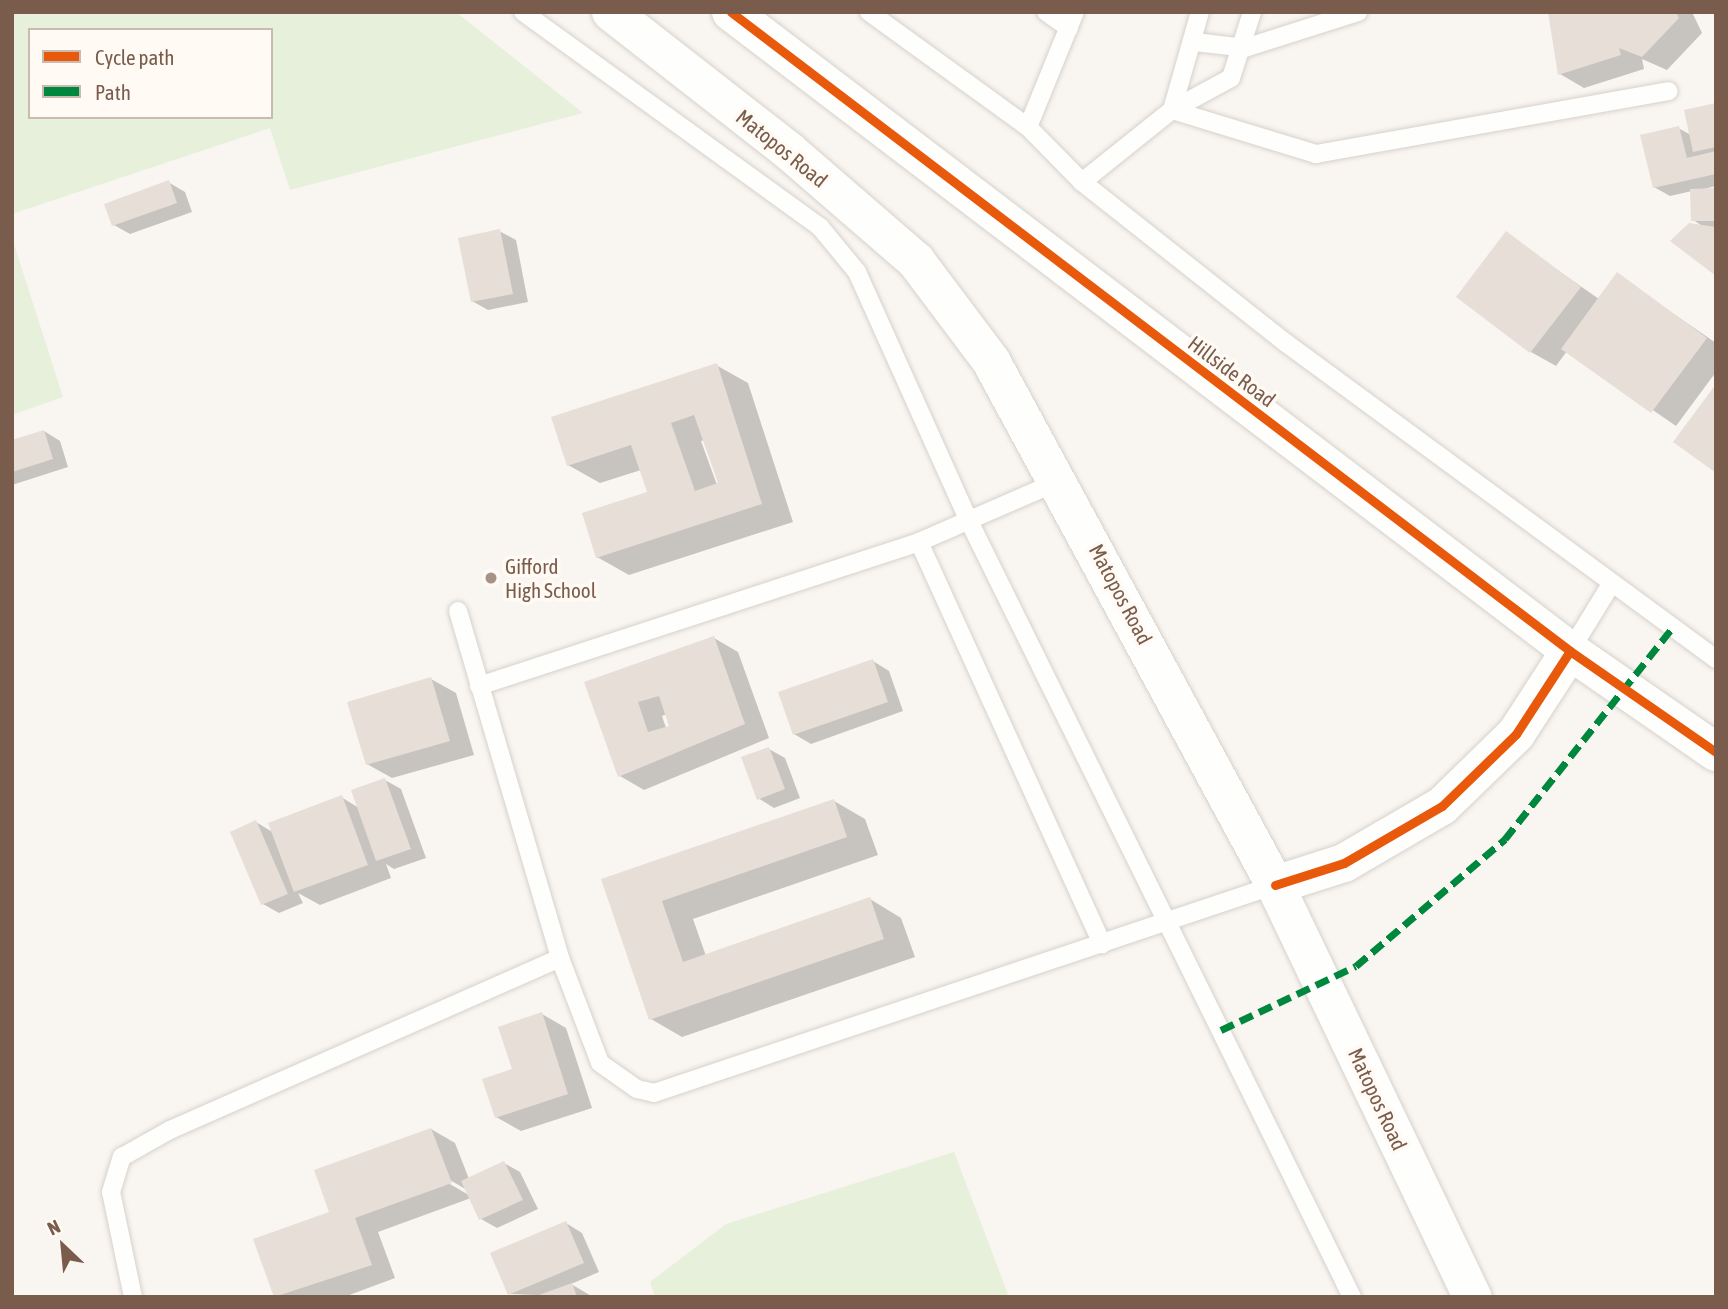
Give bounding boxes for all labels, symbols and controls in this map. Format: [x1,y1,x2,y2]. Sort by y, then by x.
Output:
legend [28,28,273,119]
text: Cycle path [95,45,174,69]
text: Path [95,80,131,104]
street label: Matopos Road [731,104,833,192]
street label: Hillside Road [1183,330,1281,412]
street label: Matopos Road [1084,540,1158,648]
place label: Gifford High School [505,553,596,603]
marker: Gifford High School [483,570,499,586]
street label: Matopos Road [1343,1044,1413,1154]
north arrow [28,1211,98,1281]
text: N [44,1215,64,1239]

